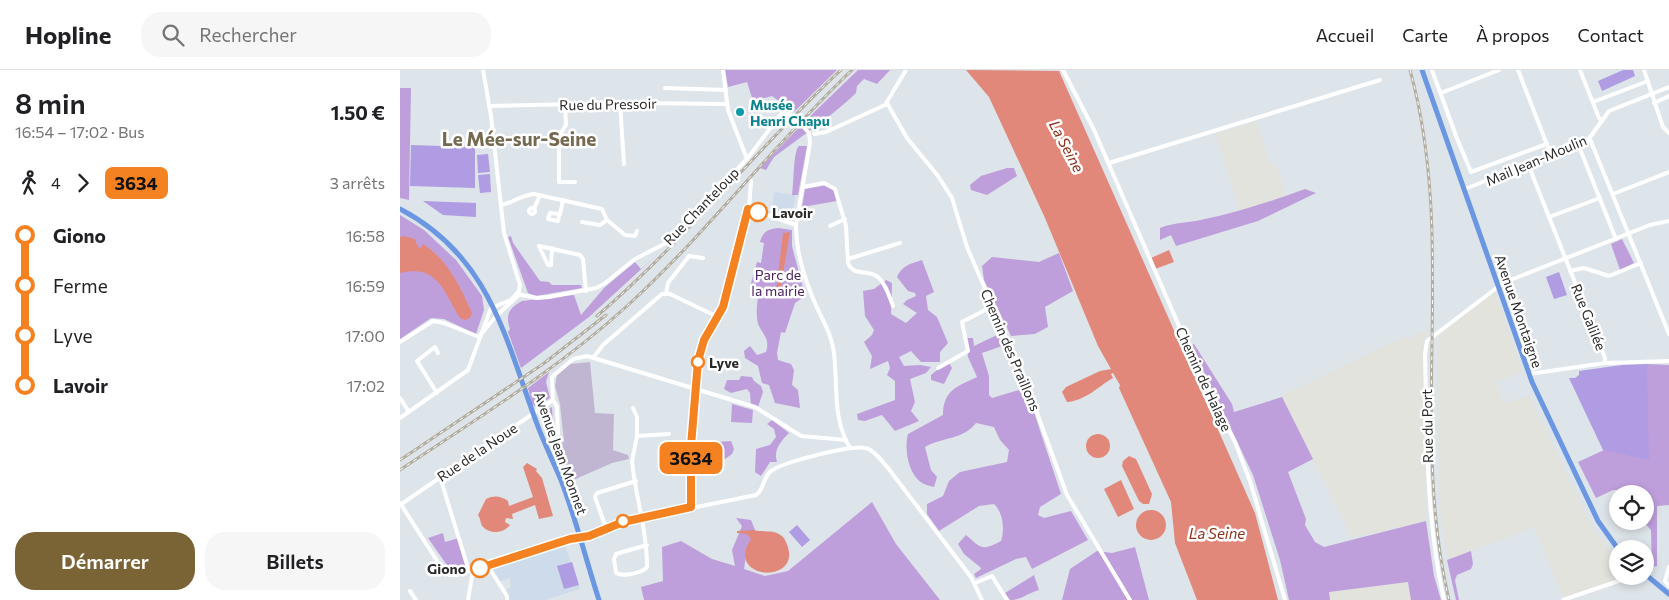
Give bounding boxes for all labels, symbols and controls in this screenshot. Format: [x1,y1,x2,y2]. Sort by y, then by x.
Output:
search box [141,12,491,57]
text: Hopline [25,20,111,49]
icon: search [159,21,187,49]
text: Rechercher [199,23,297,46]
text: Accueil [1316,24,1374,46]
text: Carte [1402,24,1448,46]
text: À propos [1476,24,1550,46]
text: Contact [1578,24,1644,46]
text: 8 min [15,86,86,120]
street label: Rue du Pressoir [559,95,657,113]
place label: Musée Henri Chapu [750,96,830,129]
text: 1.50 € [331,101,385,124]
marker: Musée Henri Chapu [734,106,746,118]
water label: La Seine [1046,117,1088,175]
text: 16:54 – 17:02 · Bus [15,122,144,141]
district label: Le Mée-sur-Seine [442,127,596,150]
street label: Mail Jean-Moulin [1483,131,1589,189]
street label: Rue Chanteloup [660,164,742,248]
icon: walk [15,169,43,197]
icon: forward [69,169,97,197]
text: 3634 [115,172,158,194]
text: 4 [51,173,61,192]
text: 3 arrêts [330,173,385,192]
marker: Lavoir [748,202,768,222]
place label: Lavoir [772,204,813,221]
text: Giono [53,224,106,247]
text: 16:58 [346,226,385,245]
street label: Avenue Montaigne [1492,252,1546,370]
park label: Parc de la mairie [751,266,805,299]
text: Ferme [53,274,108,297]
text: 16:59 [346,276,385,295]
street label: Rue Galilée [1568,281,1610,353]
street label: Chemin des Praillons [978,286,1044,414]
text: Lyve [53,324,93,347]
street label: Chemin de Halage [1172,324,1236,434]
text: 17:00 [345,326,385,345]
place label: Lyve [709,354,739,371]
marker: Lyve [691,355,705,369]
text: Lavoir [53,374,108,397]
text: 17:02 [347,376,385,395]
street label: Avenue Jean Monnet [531,389,591,517]
street label: Rue du Port [1418,389,1436,463]
street label: Rue de la Noue [434,419,520,485]
line badge: 3634 [656,442,726,474]
text: 3634 [669,447,713,469]
map controls [1609,485,1654,585]
button: locate [1609,485,1654,530]
unlabelled marker [616,514,630,528]
water label: La Seine [1189,524,1245,542]
button: Démarrer [15,532,195,590]
button: Billets [205,532,385,590]
button: layers [1609,540,1654,585]
marker: Giono [470,558,490,578]
place label: Giono [427,560,466,577]

